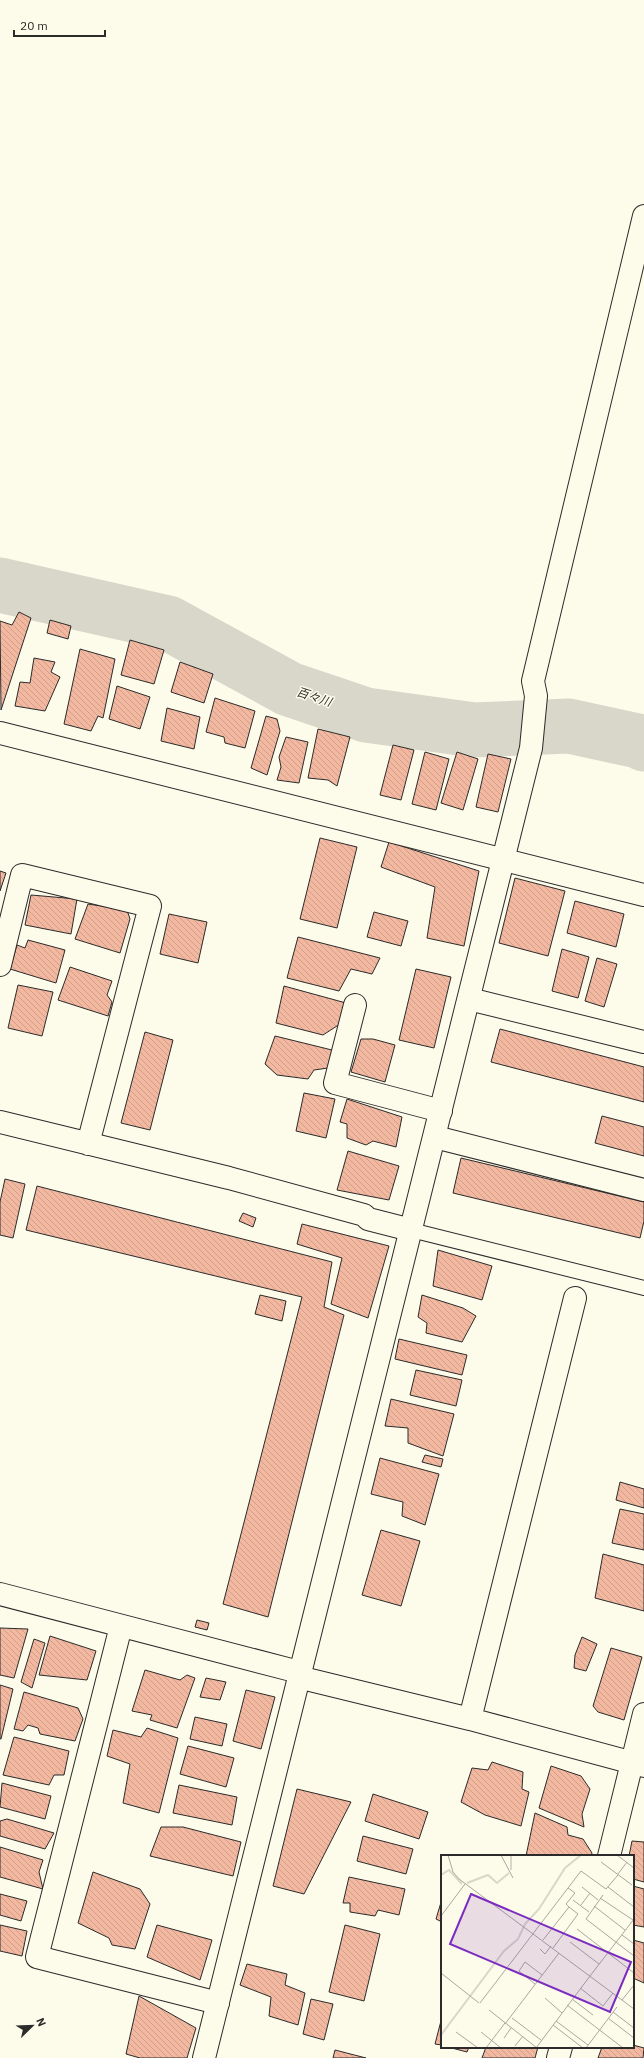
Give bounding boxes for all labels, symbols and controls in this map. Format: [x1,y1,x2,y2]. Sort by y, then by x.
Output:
scale bar [14,12,105,38]
text: 20 m [20,18,48,33]
water label: 百々川 [295,684,335,710]
inset map [441,1855,634,2048]
north arrow [12,2006,52,2046]
text: N [33,2016,49,2029]

